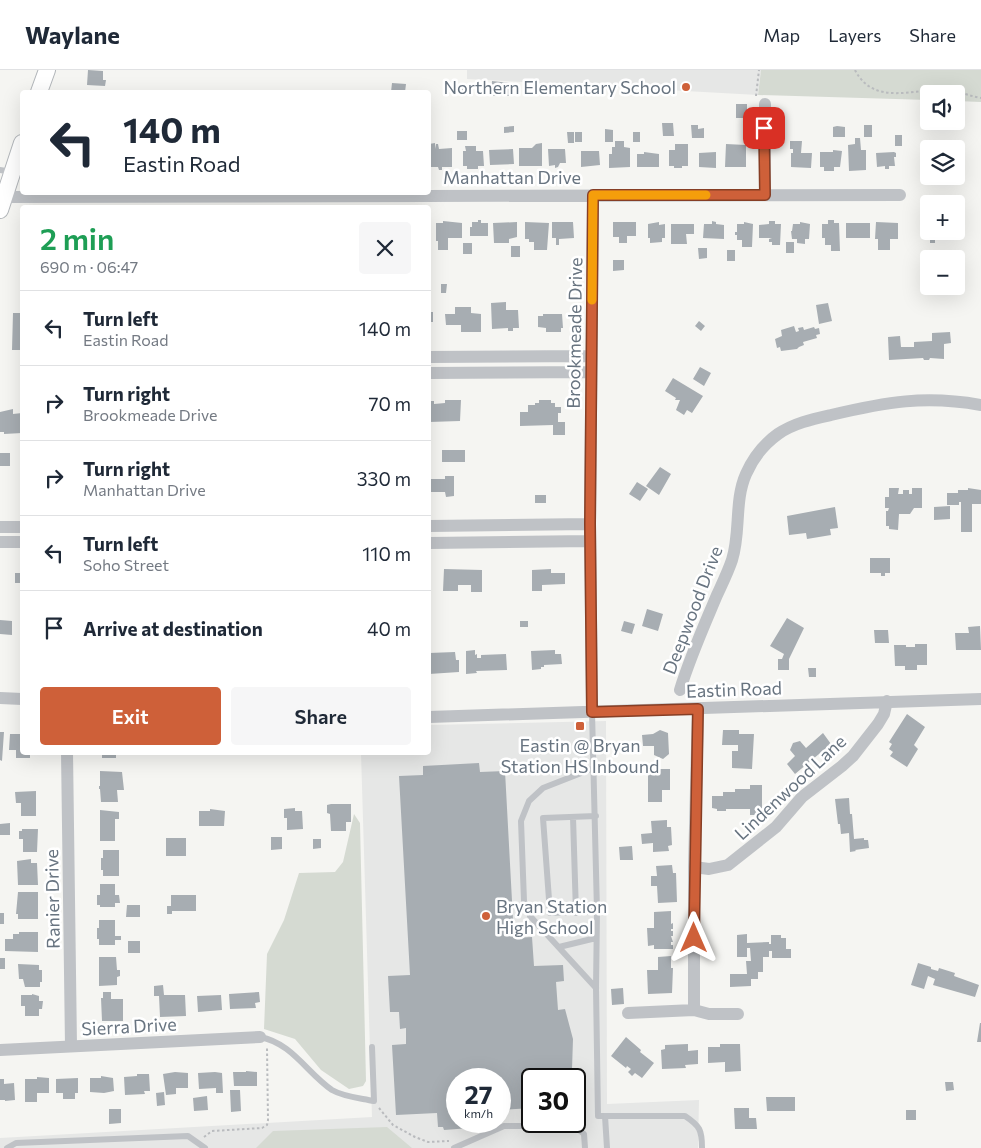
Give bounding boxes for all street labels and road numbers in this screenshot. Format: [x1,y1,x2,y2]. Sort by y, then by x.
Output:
street label: Manhattan Drive [443,166,581,188]
street label: Brookmeade Drive [562,257,586,409]
street label: Deepwood Drive [657,543,727,677]
street label: Eastin Road [686,676,782,702]
street label: Lindenwood Lane [730,730,850,844]
street label: Ranier Drive [40,849,64,949]
street label: Sierra Drive [81,1013,177,1039]

